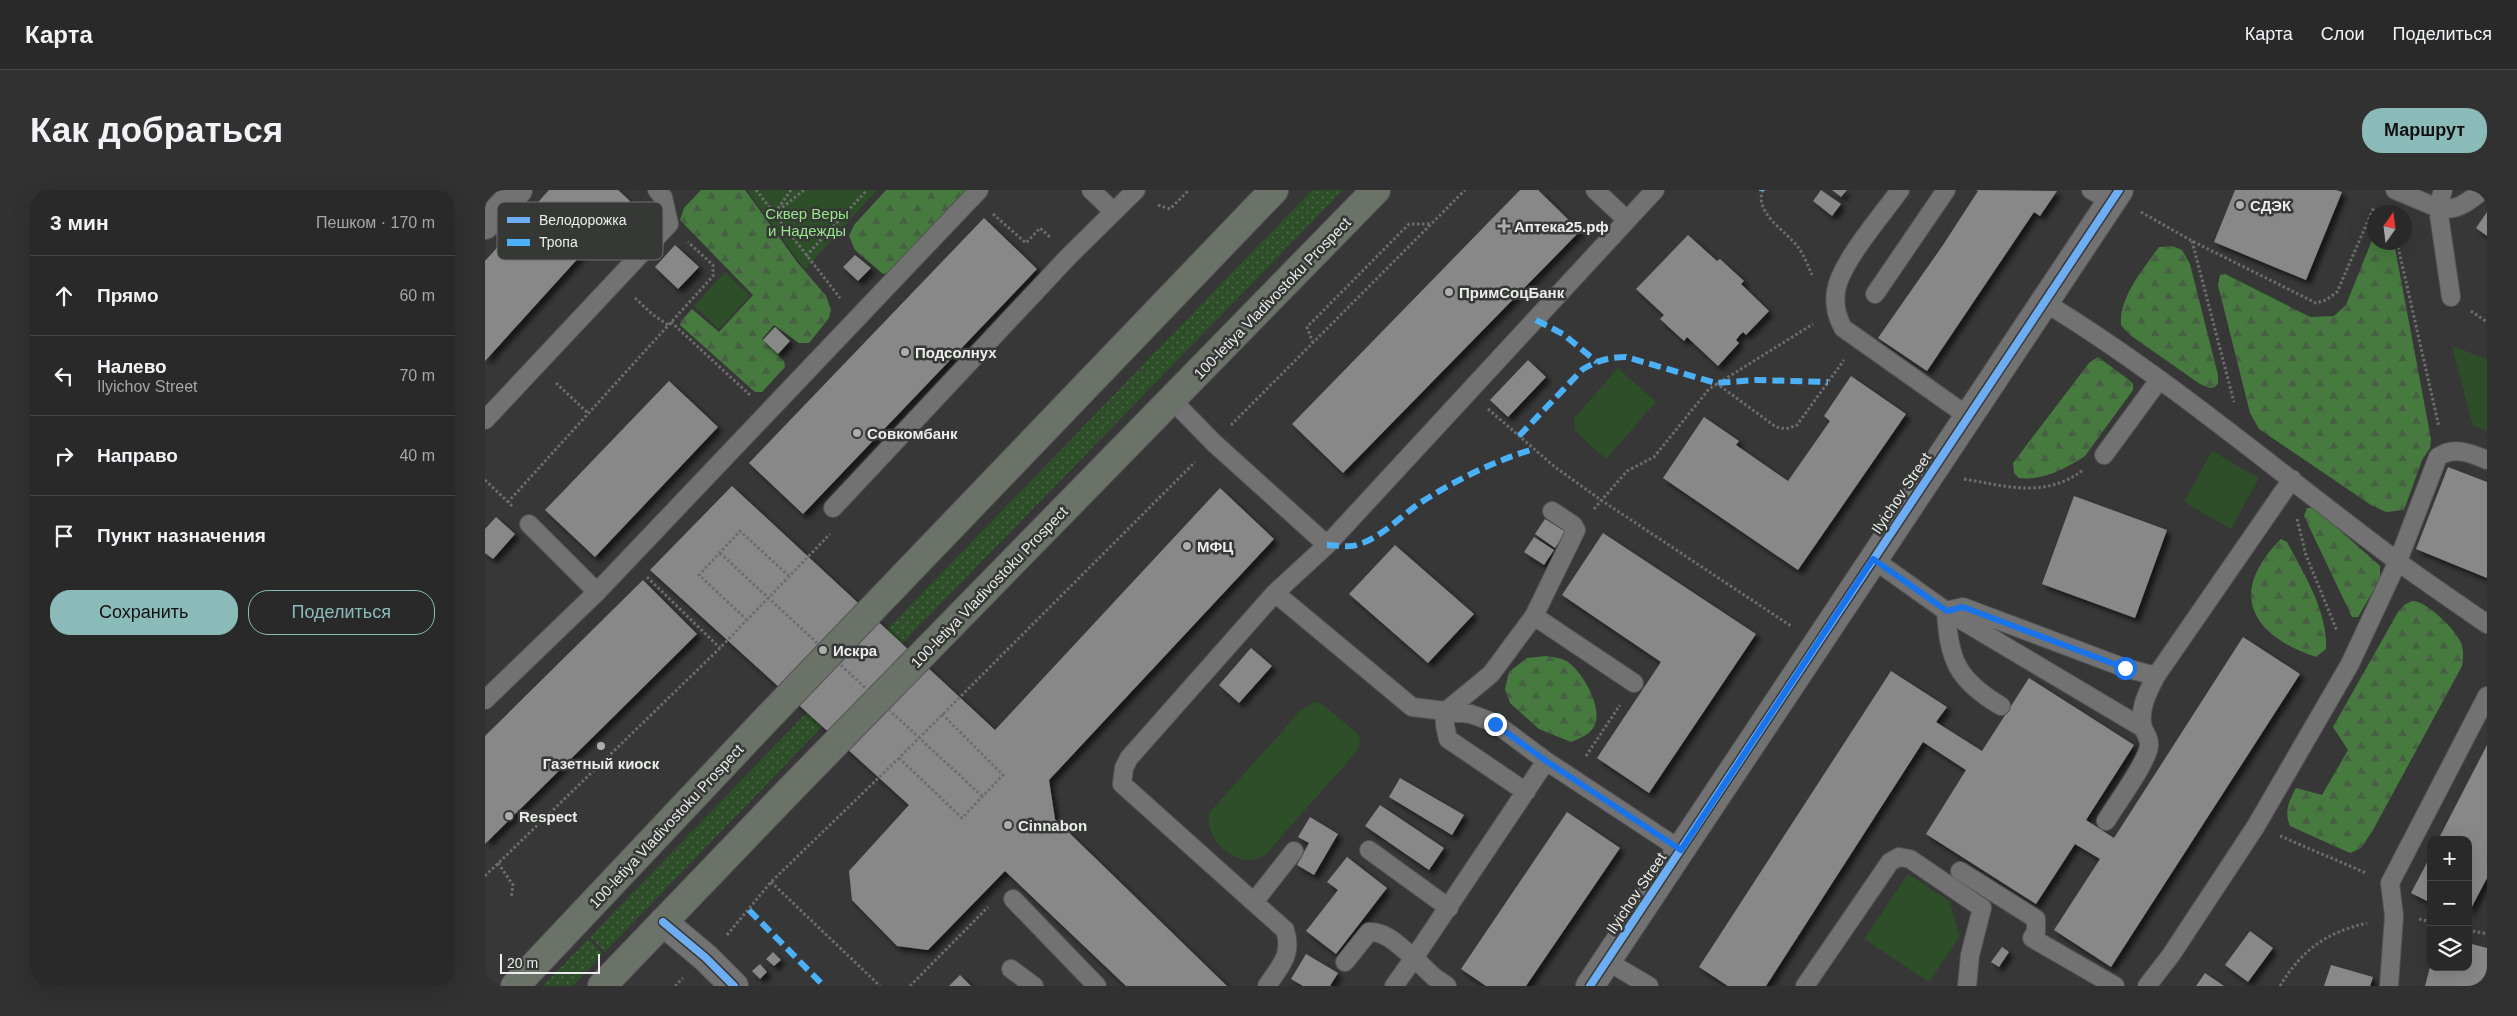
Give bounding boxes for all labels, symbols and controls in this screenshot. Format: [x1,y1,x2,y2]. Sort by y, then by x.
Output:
text: Карта [25,21,93,48]
text: Карта [2245,24,2293,44]
text: Слои [2321,24,2365,44]
text: Поделиться [2393,24,2492,44]
button: Маршрут [2362,108,2487,153]
text: Как добраться [30,110,283,149]
place label: СДЭК [2250,197,2292,214]
marker: СДЭК [2234,199,2246,211]
legend [497,202,663,260]
park label: Сквер Веры и Надежды [765,205,849,239]
north arrow [2367,205,2412,250]
text: 3 мин [50,211,109,234]
text: Велодорожка [539,212,627,228]
street label: 100-letiya Vladivostoku Prospect [1190,213,1354,382]
text: Пешком · 170 m [316,214,435,231]
place label: Аптека25.рф [1514,218,1609,235]
marker: Аптека25.рф [1498,220,1510,232]
text: Тропа [539,234,578,250]
icon: ahead [50,282,78,310]
place label: ПримСоцБанк [1459,284,1565,301]
text: Прямо [97,285,159,306]
marker: ПримСоцБанк [1443,286,1455,298]
text: 60 m [399,287,435,304]
place label: Подсолнух [915,344,997,361]
marker: Подсолнух [899,346,911,358]
text: Налево [97,356,167,377]
icon: left [50,362,78,390]
text: 70 m [399,367,435,384]
text: Ilyichov Street [97,378,197,395]
place label: Совкомбанк [867,425,958,442]
marker: Совкомбанк [851,427,863,439]
icon: right [50,442,78,470]
text: Направо [97,445,178,466]
text: 40 m [399,447,435,464]
street label: Ilyichov Street [1868,449,1935,537]
street label: 100-letiya Vladivostoku Prospect [907,502,1071,671]
icon: arrive [50,522,78,550]
text: Пункт назначения [97,525,266,546]
place label: МФЦ [1197,538,1233,555]
marker: МФЦ [1181,540,1193,552]
button: Сохранить [50,590,238,635]
button: Поделиться [248,590,435,635]
place label: Искра [833,642,878,659]
marker: Искра [817,644,829,656]
route start [2114,657,2137,680]
route end [1484,713,1507,736]
street label: 100-letiya Vladivostoku Prospect [586,740,747,911]
marker: Газетный киоск [595,740,607,752]
place label: Газетный киоск [543,755,660,772]
place label: Respect [519,808,577,825]
marker: Respect [503,810,515,822]
place label: Cinnabon [1018,817,1087,834]
marker: Cinnabon [1002,819,1014,831]
map controls [2427,836,2472,971]
button: + [2427,836,2472,881]
street label: Ilyichov Street [1603,849,1670,937]
button: − [2427,881,2472,926]
button: layers [2427,926,2472,971]
scale bar [500,951,600,974]
text: 20 m [507,955,538,971]

